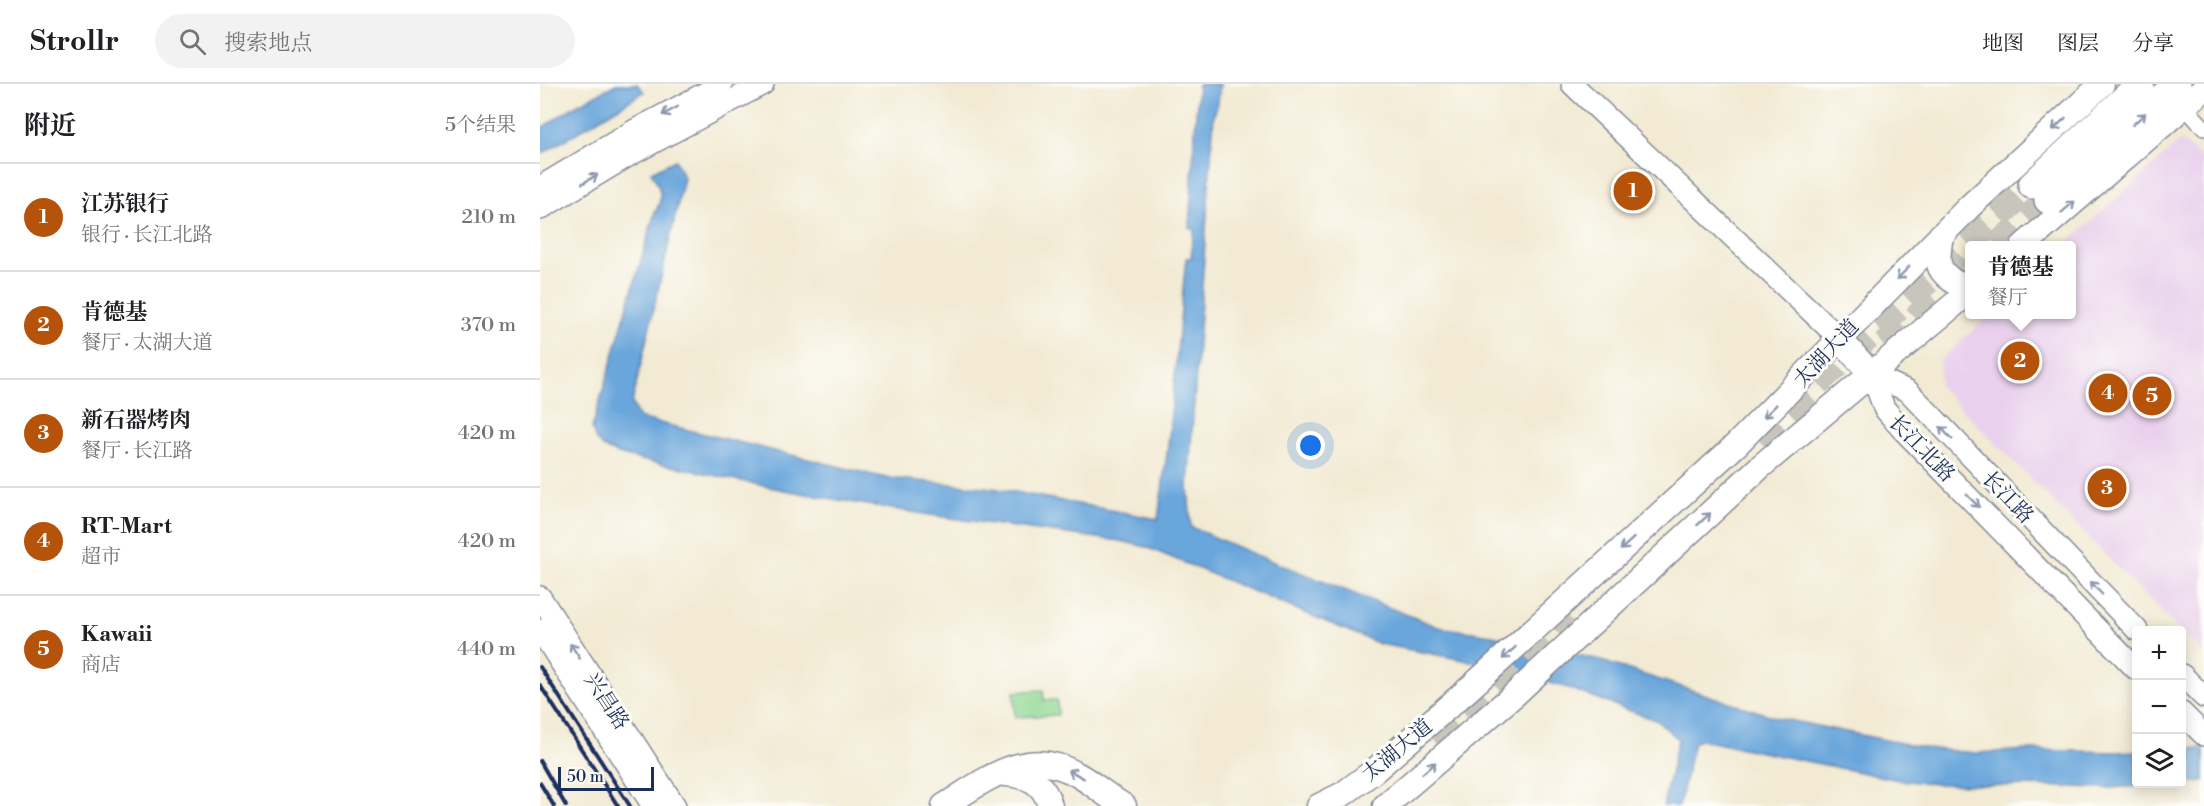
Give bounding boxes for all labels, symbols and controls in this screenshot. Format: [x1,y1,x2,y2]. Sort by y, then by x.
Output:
search box [155,14,575,68]
text: Strollr [30,24,119,59]
icon: search [176,25,209,58]
text: 搜索地点 [224,30,312,57]
text: 地图 [1982,31,2024,57]
text: 图层 [2057,31,2099,57]
text: 分享 [2132,31,2174,57]
one-way arrow [662,106,680,117]
text: 附近 [24,110,76,142]
one-way arrow [2131,112,2146,126]
text: 5个结果 [445,113,516,138]
one-way arrow [2052,117,2067,131]
pin: 1 [1614,168,1652,214]
one-way arrow [581,172,598,184]
text: 江苏银行 [81,191,169,218]
one-way arrow [2060,201,2076,214]
text: 1 [39,205,48,230]
text: 210 m [461,205,516,230]
text: 银行 · 长江北路 [81,223,213,248]
popup [1965,241,2076,319]
text: 肯德基 [1987,254,2054,281]
one-way arrow [1896,266,1911,281]
text: 餐厅 [1987,286,2027,311]
text: 肯德基 [81,299,147,326]
text: 2 [37,313,50,338]
text: 370 m [461,313,516,338]
street label: 太湖大道 [1789,314,1865,393]
text: 餐厅 · 太湖大道 [81,331,213,356]
pin: 2 [2000,338,2040,384]
pin: 4 [2088,370,2128,416]
pin: 5 [2132,374,2172,418]
one-way arrow [1762,404,1777,419]
text: 新石器烤肉 [81,407,191,434]
street label: 长江北路 [1883,409,1960,488]
text: 3 [37,421,50,446]
text: 420 m [458,421,516,446]
one-way arrow [1939,425,1954,440]
your location [1296,431,1325,460]
text: 餐厅 · 长江路 [81,439,193,464]
street label: 长江路 [1976,466,2039,529]
pin: 3 [2088,466,2126,510]
one-way arrow [1966,493,1980,508]
one-way arrow [1696,512,1711,526]
text: RT-Mart [81,513,172,540]
text: 4 [37,529,50,554]
text: 420 m [458,529,516,554]
one-way arrow [1620,537,1635,551]
text: 超市 [81,545,121,570]
one-way arrow [2089,581,2103,596]
text: Kawaii [81,621,152,648]
map controls [2132,626,2186,788]
button: + [2132,626,2186,680]
text: 5 [37,637,50,662]
text: 440 m [457,637,516,662]
one-way arrow [569,643,581,660]
one-way arrow [1502,646,1517,660]
text: 商店 [81,653,121,678]
street label: 兴昌路 [578,668,634,735]
button: − [2132,680,2186,734]
street label: 太湖大道 [1357,714,1438,788]
button: layers [2132,734,2186,788]
one-way arrow [1421,761,1436,775]
scale bar [558,764,654,792]
text: 50 m [567,767,604,787]
one-way arrow [1067,768,1085,779]

